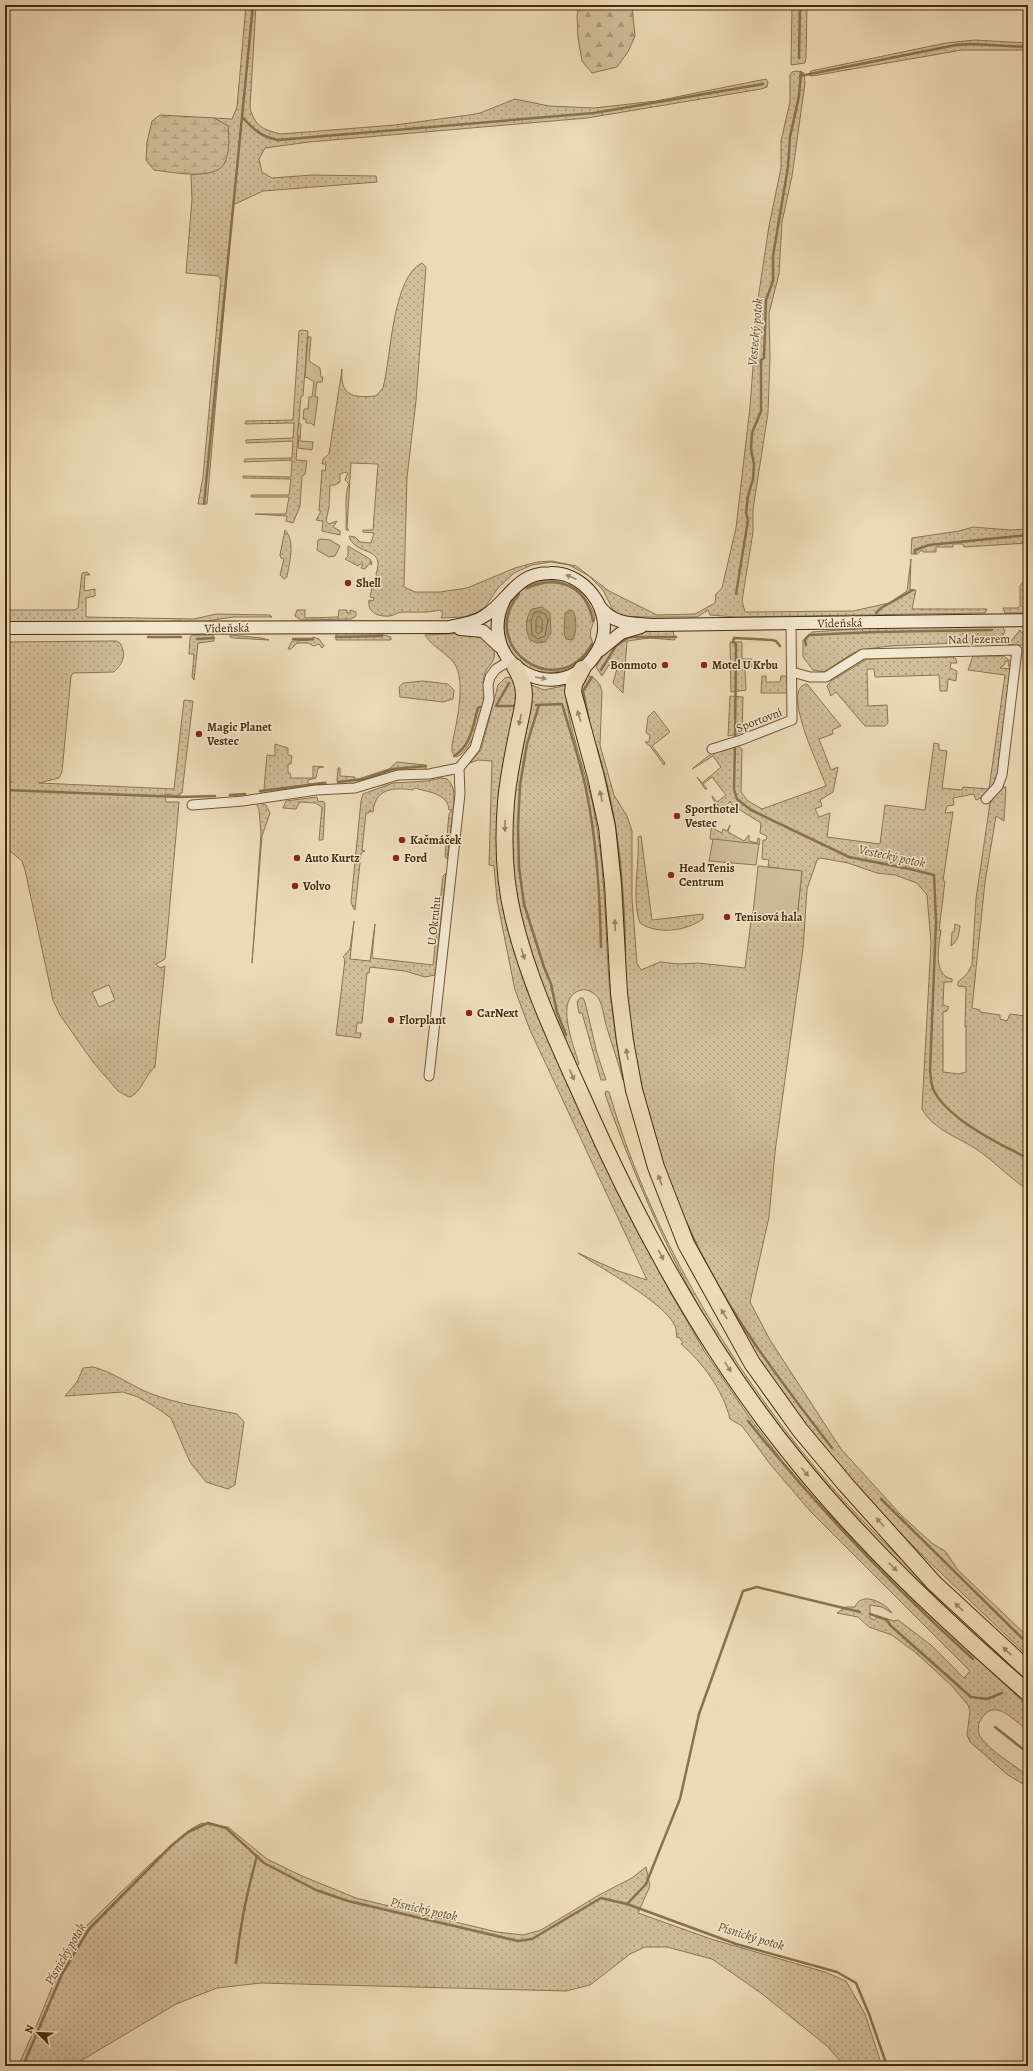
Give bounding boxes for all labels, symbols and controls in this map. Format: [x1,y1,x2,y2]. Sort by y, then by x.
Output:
water label: Vestecký potok [744,297,766,367]
one-way arrow [565,574,577,580]
place label: Shell [356,575,382,591]
marker: Shell [343,578,353,588]
street label: Vídeňská [816,615,863,631]
street label: Vídeňská [203,620,250,636]
street label: Nad Jezerem [948,630,1010,648]
place label: Bonmoto [610,657,657,673]
place label: Motel U Krbu [712,657,779,673]
marker: Bonmoto [660,660,670,670]
marker: Motel U Krbu [699,660,709,670]
one-way arrow [535,675,547,681]
street label: Sportovní [734,704,784,736]
one-way arrow [576,710,582,722]
one-way arrow [517,714,523,726]
place label: Magic Planet Vestec [206,719,272,749]
marker: Magic Planet Vestec [194,729,204,739]
one-way arrow [597,790,603,802]
place label: Sporthotel Vestec [684,801,739,831]
marker: Sporthotel Vestec [672,811,682,821]
one-way arrow [501,820,508,832]
place label: Kačmáček [410,832,462,848]
marker: Kačmáček [397,835,407,845]
water label: Vestecký potok [857,841,927,871]
place label: Auto Kurtz [304,850,360,866]
place label: Ford [404,850,428,866]
marker: Auto Kurtz [292,853,302,863]
marker: Ford [391,853,401,863]
place label: Head Tenis Centrum [679,860,735,890]
marker: Head Tenis Centrum [666,870,676,880]
place label: Volvo [302,878,331,894]
marker: Volvo [290,881,300,891]
street label: U Okruhu [423,895,445,946]
place label: Tenisová hala [735,909,803,925]
marker: Tenisová hala [722,912,732,922]
one-way arrow [612,918,618,931]
one-way arrow [520,948,526,960]
place label: CarNext [477,1005,519,1021]
marker: CarNext [464,1008,474,1018]
place label: Florplant [399,1012,446,1028]
marker: Florplant [386,1015,396,1025]
one-way arrow [624,1048,630,1060]
one-way arrow [569,1069,575,1080]
one-way arrow [657,1173,663,1185]
one-way arrow [658,1249,665,1261]
one-way arrow [721,1308,728,1320]
one-way arrow [724,1362,732,1372]
one-way arrow [800,1466,809,1477]
one-way arrow [875,1517,885,1527]
one-way arrow [888,1562,898,1572]
one-way arrow [954,1602,964,1612]
one-way arrow [1002,1646,1012,1656]
water label: Písnický potok [389,1893,460,1925]
water label: Písnický potok [716,1918,786,1954]
water label: Písnický potok [40,1920,90,1988]
north arrow [18,2013,58,2053]
text: N [21,2022,38,2036]

